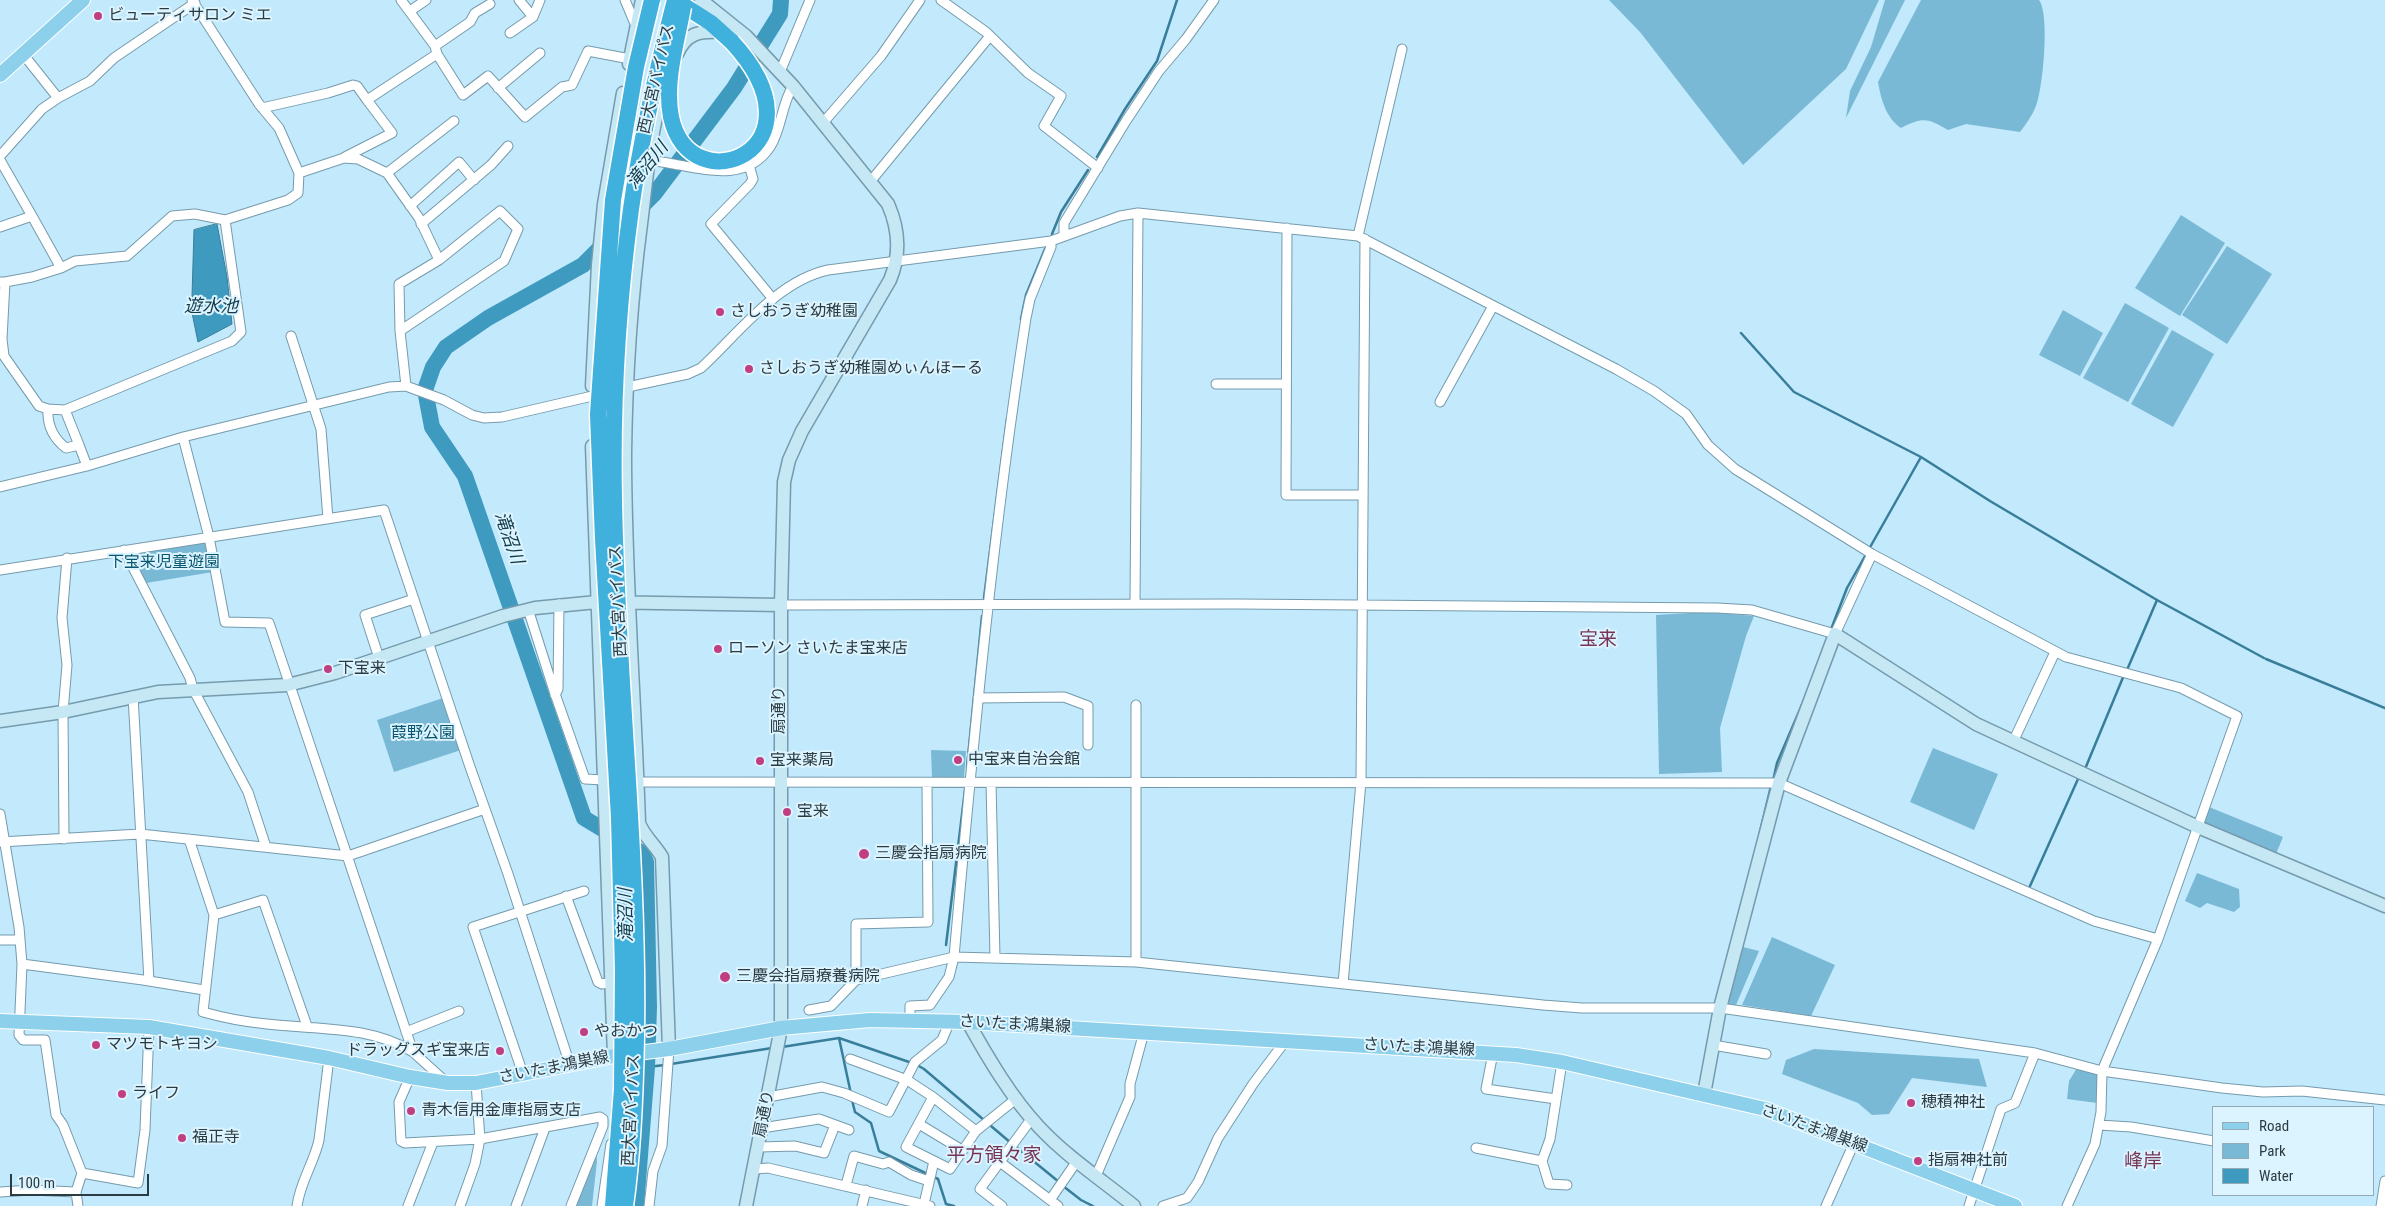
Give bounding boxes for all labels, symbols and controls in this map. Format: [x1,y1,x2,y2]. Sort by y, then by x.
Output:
place label: ビューティサロン ミエ [108,6,272,26]
marker: ビューティサロン ミエ [92,10,104,22]
street label: 西大宮バイパス [635,22,679,136]
water label: 滝沼川 [623,138,673,194]
water label: 遊水池 [184,296,238,318]
place label: さしおうぎ幼稚園 [730,302,858,322]
marker: さしおうぎ幼稚園 [714,306,726,318]
place label: さしおうぎ幼稚園めぃんほーる [759,359,983,379]
marker: さしおうぎ幼稚園めぃんほーる [743,363,755,375]
water label: 滝沼川 [489,509,527,567]
street label: 西大宮バイパス [606,545,632,657]
park label: 下宝来児童遊園 [108,553,220,573]
district label: 宝来 [1579,629,1617,651]
place label: ローソン さいたま宝来店 [728,639,908,659]
marker: ローソン さいたま宝来店 [712,643,724,655]
place label: 下宝来 [338,659,386,679]
marker: 下宝来 [322,663,334,675]
street label: 扇通り [770,686,790,734]
park label: 葭野公園 [391,724,455,744]
place label: 中宝来自治会館 [968,750,1080,770]
place label: 宝来薬局 [770,751,834,771]
marker: 中宝来自治会館 [952,754,964,766]
marker: 宝来薬局 [754,755,766,767]
place label: 宝来 [797,802,829,822]
marker: 宝来 [781,806,793,818]
place label: 三慶会指扇病院 [875,844,987,864]
marker: 三慶会指扇病院 [857,847,871,861]
water label: 滝沼川 [616,888,638,942]
place label: 三慶会指扇療養病院 [736,967,880,987]
marker: 三慶会指扇療養病院 [718,970,732,984]
street label: さいたま鴻巣線 [959,1012,1071,1038]
place label: やおかつ [594,1022,658,1042]
marker: やおかつ [578,1026,590,1038]
place label: マツモトキヨシ [106,1035,218,1055]
street label: さいたま鴻巣線 [1363,1035,1475,1061]
marker: マツモトキヨシ [90,1039,102,1051]
place label: ドラッグスギ宝来店 [346,1041,490,1061]
marker: ドラッグスギ宝来店 [494,1045,506,1057]
street label: さいたま鴻巣線 [497,1048,611,1088]
street label: 西大宮バイパス [619,1054,645,1166]
place label: ライフ [132,1084,180,1104]
marker: ライフ [116,1088,128,1100]
street label: 扇通り [751,1089,779,1139]
place label: 穂積神社 [1921,1093,1985,1113]
marker: 穂積神社 [1905,1097,1917,1109]
place label: 青木信用金庫指扇支店 [421,1101,581,1121]
street label: さいたま鴻巣線 [1758,1101,1870,1157]
marker: 青木信用金庫指扇支店 [405,1105,417,1117]
legend [2212,1106,2375,1196]
text: Road [2259,1117,2289,1135]
place label: 福正寺 [192,1128,240,1148]
marker: 福正寺 [176,1132,188,1144]
text: Park [2259,1142,2286,1160]
district label: 平方領々家 [947,1145,1041,1167]
place label: 指扇神社前 [1928,1151,2008,1171]
district label: 峰岸 [2124,1151,2162,1173]
marker: 指扇神社前 [1912,1155,1924,1167]
scale bar [12,1164,151,1196]
text: Water [2259,1167,2293,1185]
text: 100 m [18,1174,55,1192]

